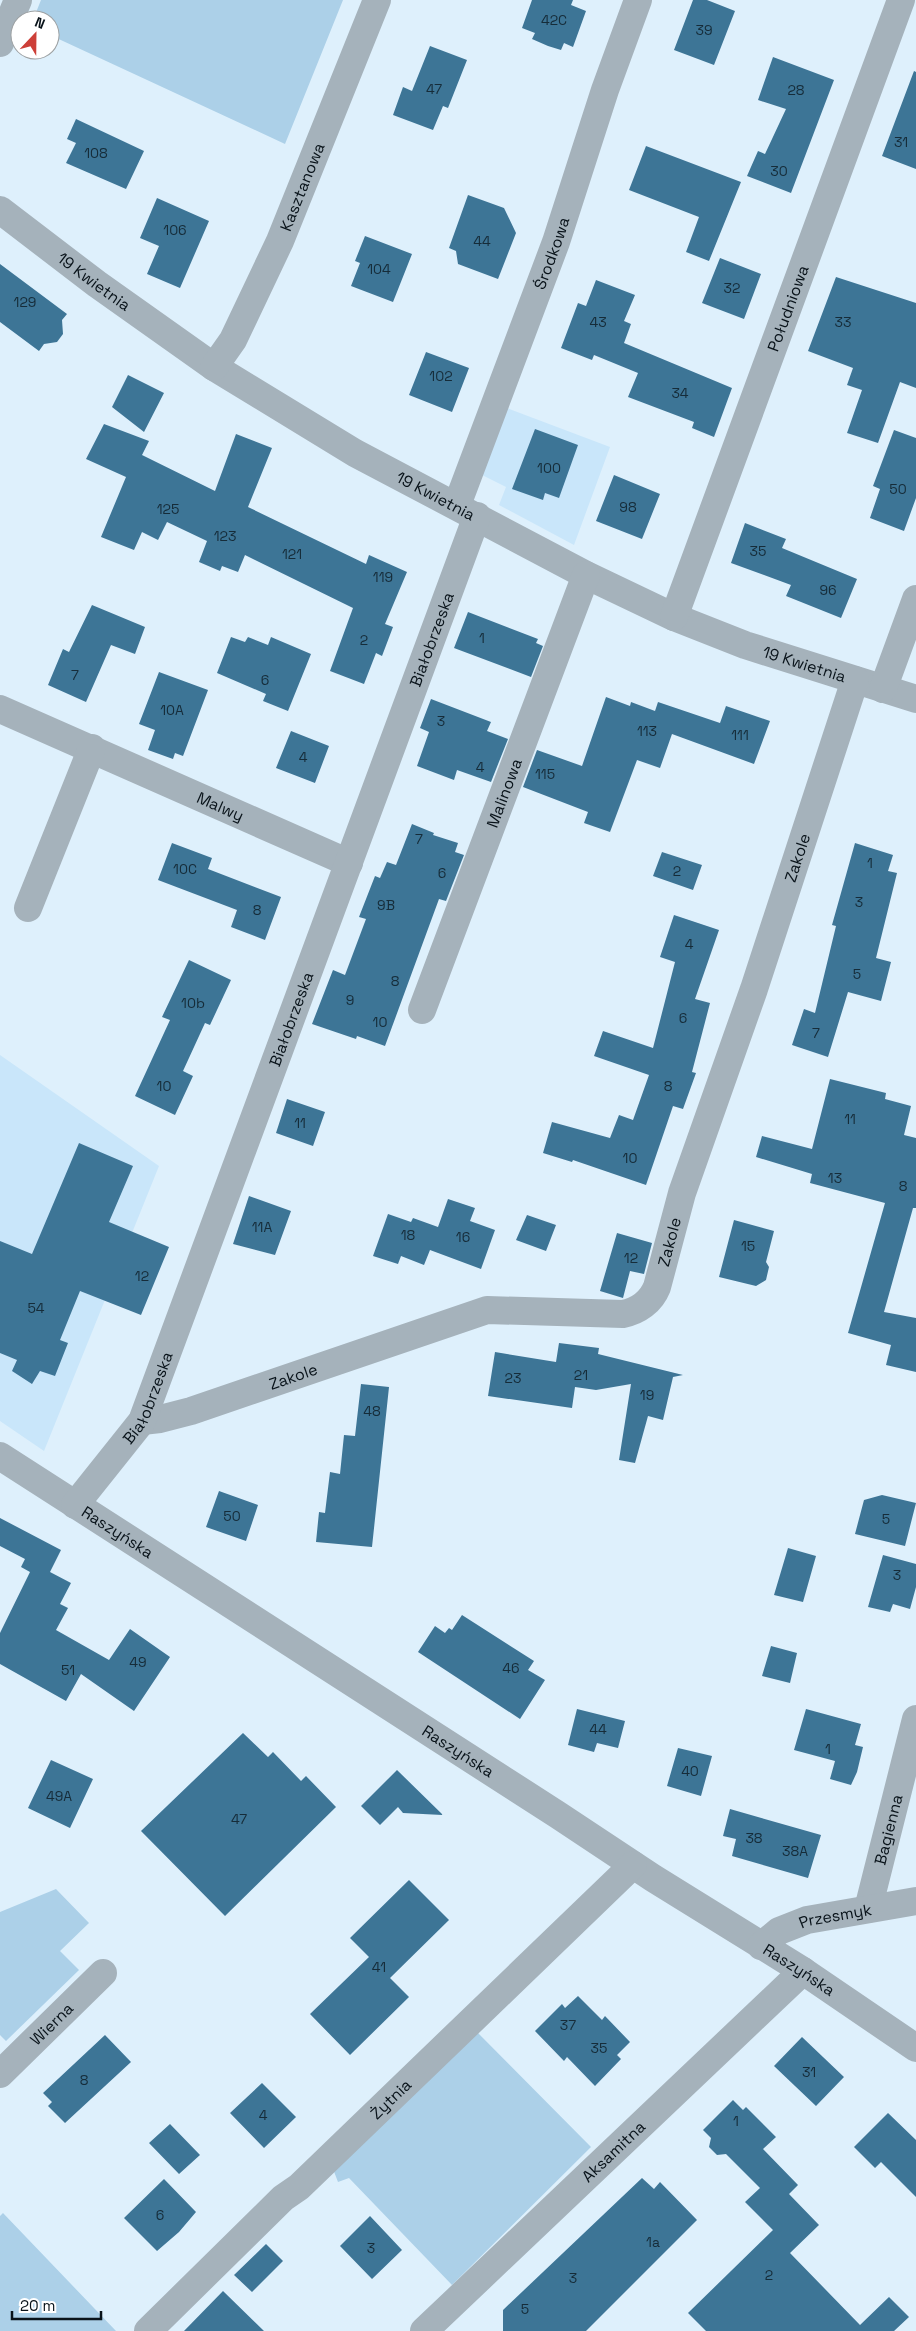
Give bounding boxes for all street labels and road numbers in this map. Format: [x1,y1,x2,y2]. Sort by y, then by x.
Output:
street label: Kasztanowa [275,140,329,234]
street label: Środkowa [529,214,574,292]
street label: 19 Kwietnia [53,247,135,316]
street label: Południowa [763,262,814,355]
street label: 19 Kwietnia [393,467,479,526]
street label: Białobrzeska [405,589,459,690]
street label: 19 Kwietnia [760,641,849,687]
street label: Malinowa [482,756,527,831]
street label: Malwy [193,787,247,826]
street label: Zakole [780,831,815,885]
street label: Białobrzeska [264,969,318,1070]
street label: Zakole [653,1215,686,1269]
street label: Białobrzeska [118,1349,178,1448]
street label: Zakole [266,1359,320,1395]
street label: Raszyńska [77,1501,158,1563]
street label: Raszyńska [418,1720,498,1782]
street label: Bagienna [870,1792,908,1867]
street label: Przesmyk [796,1899,874,1933]
street label: Raszyńska [759,1939,839,2001]
street label: Wierna [26,1998,78,2050]
street label: Żytnia [366,2075,416,2124]
street label: Aksamitna [577,2116,650,2187]

